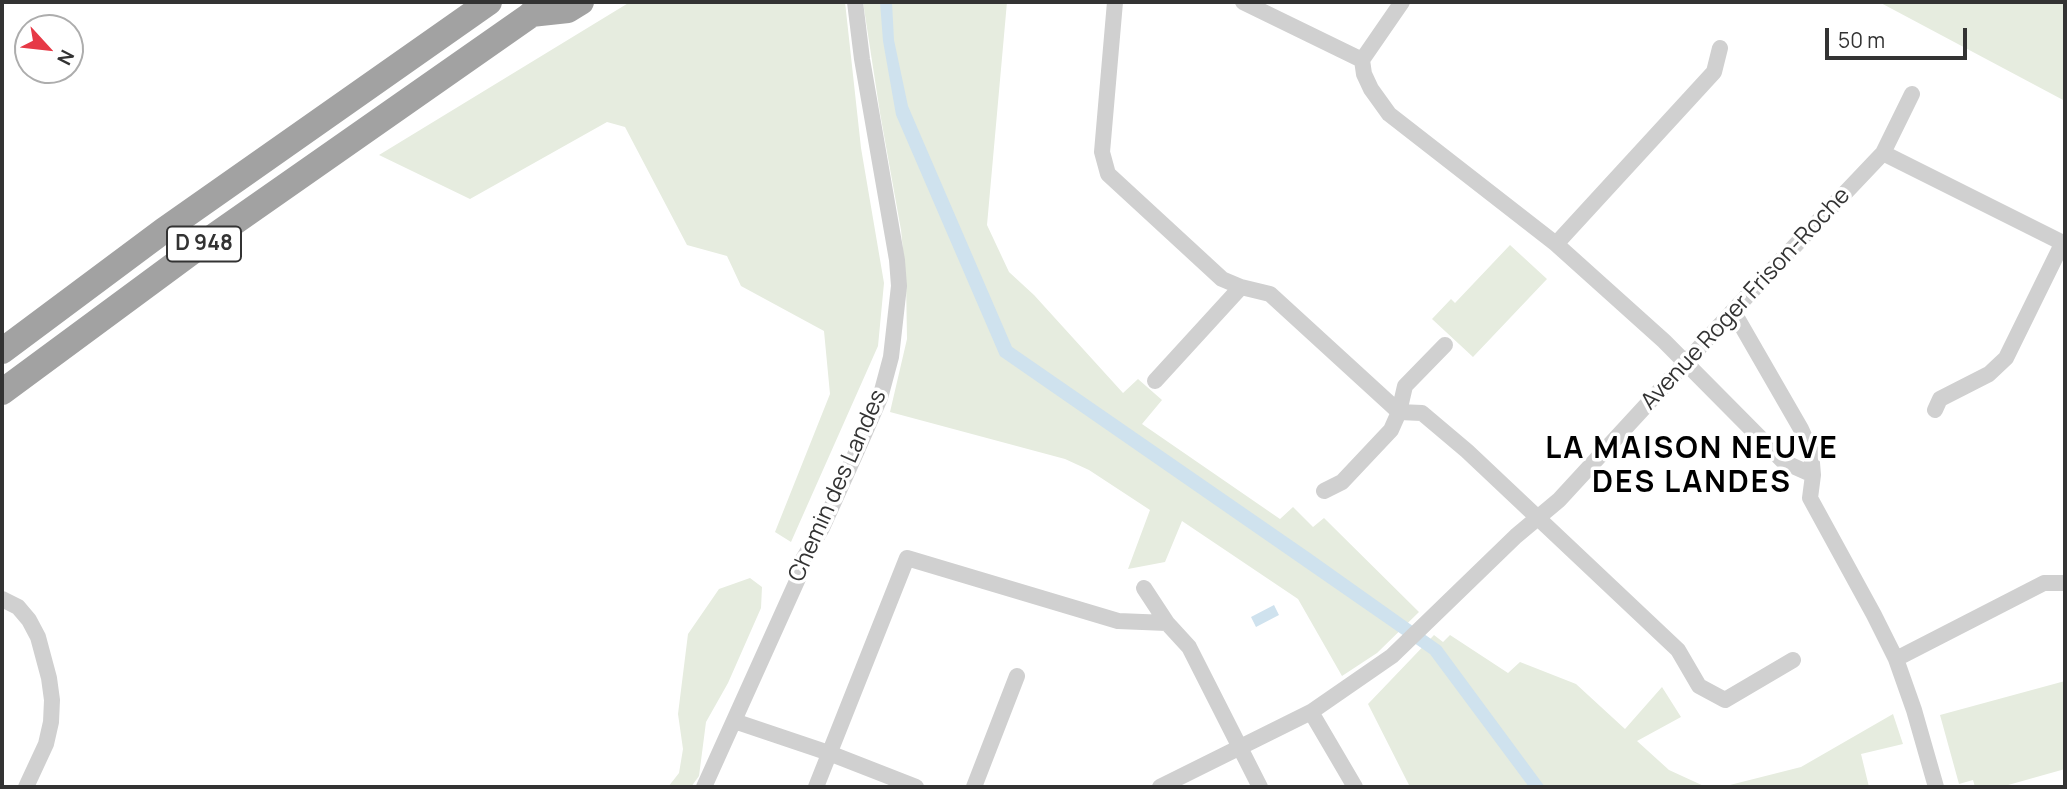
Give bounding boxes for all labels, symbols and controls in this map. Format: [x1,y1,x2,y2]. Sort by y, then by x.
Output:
north arrow [14,14,84,84]
scale bar [1829,14,1971,58]
text: 50 m [1838,26,1885,54]
text: N [51,46,81,70]
street label: Avenue Roger Frison-Roche [1636,182,1856,416]
road number: D 948 [167,226,241,262]
street label: Chemin des Landes [783,386,893,586]
district label: LA MAISON NEUVE DES LANDES [1547,432,1837,503]

